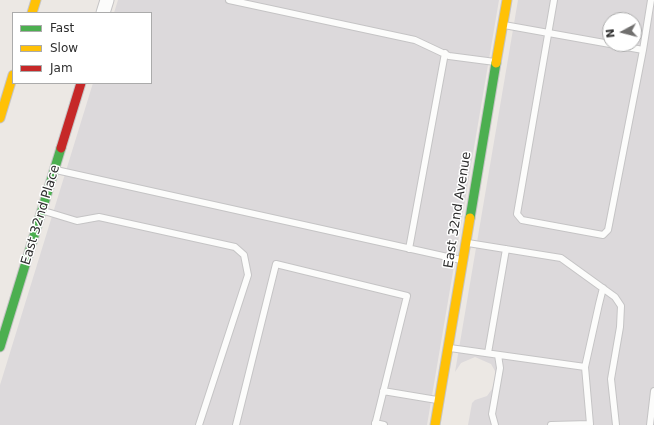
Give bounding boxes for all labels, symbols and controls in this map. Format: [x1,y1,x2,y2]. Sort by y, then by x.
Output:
legend [12,12,152,84]
north arrow [602,12,642,52]
text: Fast [50,21,74,35]
text: N [604,28,618,39]
text: Slow [50,41,78,55]
text: Jam [50,61,73,75]
street label: East 32nd Avenue [441,151,475,269]
street label: East 32nd Place [18,163,64,267]

